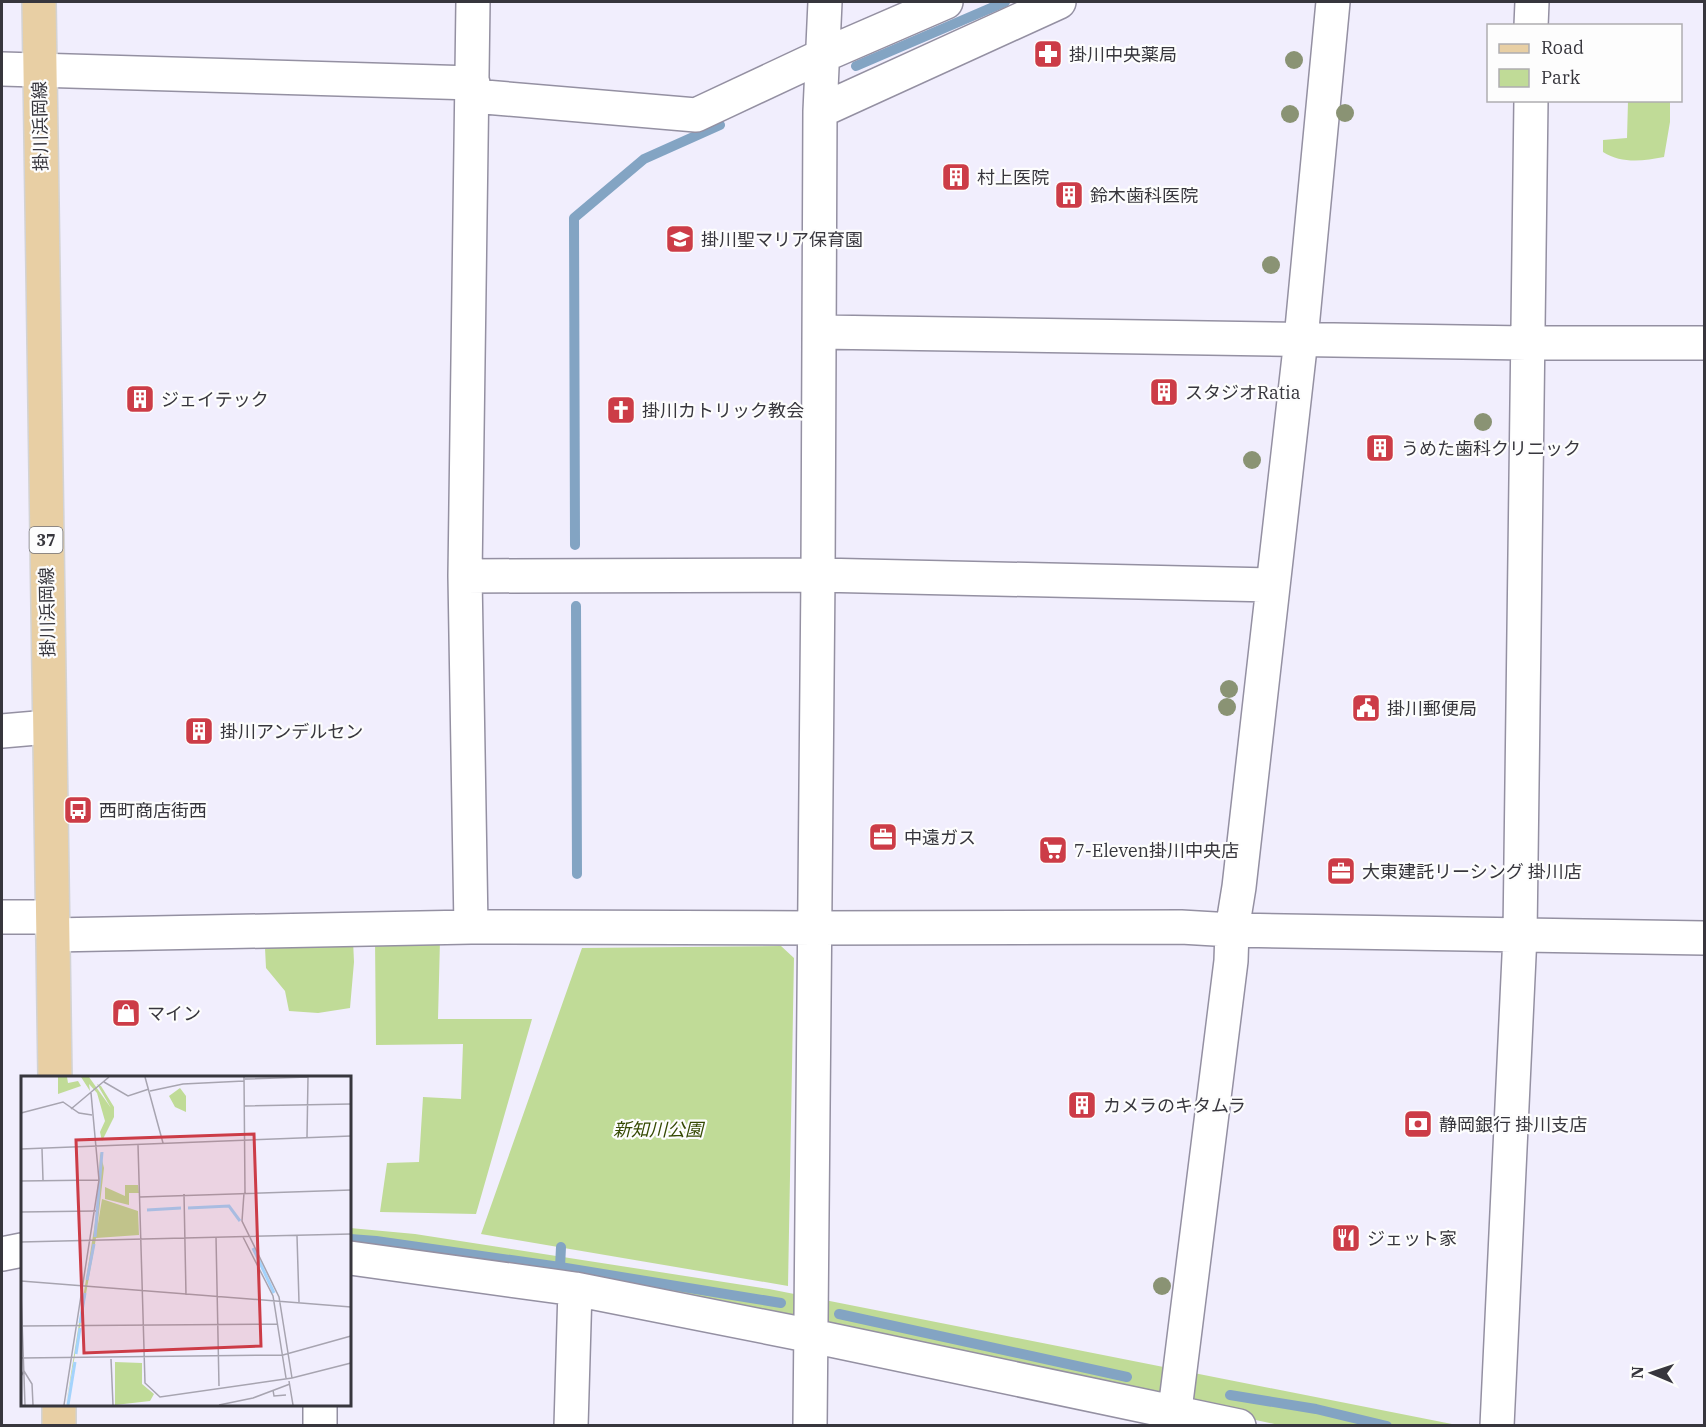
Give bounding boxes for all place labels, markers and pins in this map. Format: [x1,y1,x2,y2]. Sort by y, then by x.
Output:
pharmacy icon: 掛川中央薬局 [1032,38,1064,70]
place label: 掛川中央薬局 [1069,43,1177,66]
building icon: 村上医院 [940,161,972,193]
place label: 村上医院 [977,166,1049,189]
building icon: 鈴木歯科医院 [1053,179,1085,211]
place label: 鈴木歯科医院 [1090,184,1198,207]
school or university icon: 掛川聖マリア保育園 [664,223,696,255]
place label: 掛川聖マリア保育園 [701,228,863,251]
building icon: スタジオRatia [1148,376,1180,408]
place label: スタジオRatia [1185,381,1301,404]
building icon: ジェイテック [124,383,156,415]
place label: ジェイテック [161,388,269,411]
church icon: 掛川カトリック教会 [605,394,637,426]
place label: 掛川カトリック教会 [642,399,804,422]
building icon: うめた歯科クリニック [1364,432,1396,464]
place label: うめた歯科クリニック [1401,437,1581,460]
public building icon: 掛川郵便局 [1350,692,1382,724]
place label: 掛川郵便局 [1387,697,1477,720]
building icon: 掛川アンデルセン [183,715,215,747]
place label: 掛川アンデルセン [220,720,363,743]
bus stop icon: 西町商店街西 [62,794,94,826]
place label: 西町商店街西 [99,799,207,822]
office icon: 中遠ガス [867,821,899,853]
place label: 中遠ガス [904,826,976,849]
supermarket icon: 7-Eleven掛川中央店 [1037,834,1069,866]
place label: 7-Eleven掛川中央店 [1074,839,1239,862]
office icon: 大東建託リーシング 掛川店 [1325,855,1357,887]
place label: 大東建託リーシング 掛川店 [1362,860,1582,883]
shop icon: マイン [110,997,142,1029]
place label: マイン [147,1002,201,1025]
building icon: カメラのキタムラ [1066,1089,1098,1121]
place label: カメラのキタムラ [1103,1094,1246,1117]
bank icon: 静岡銀行 掛川支店 [1402,1108,1434,1140]
place label: 静岡銀行 掛川支店 [1439,1113,1587,1136]
restaurant icon: ジェット家 [1330,1222,1362,1254]
place label: ジェット家 [1367,1227,1457,1250]

